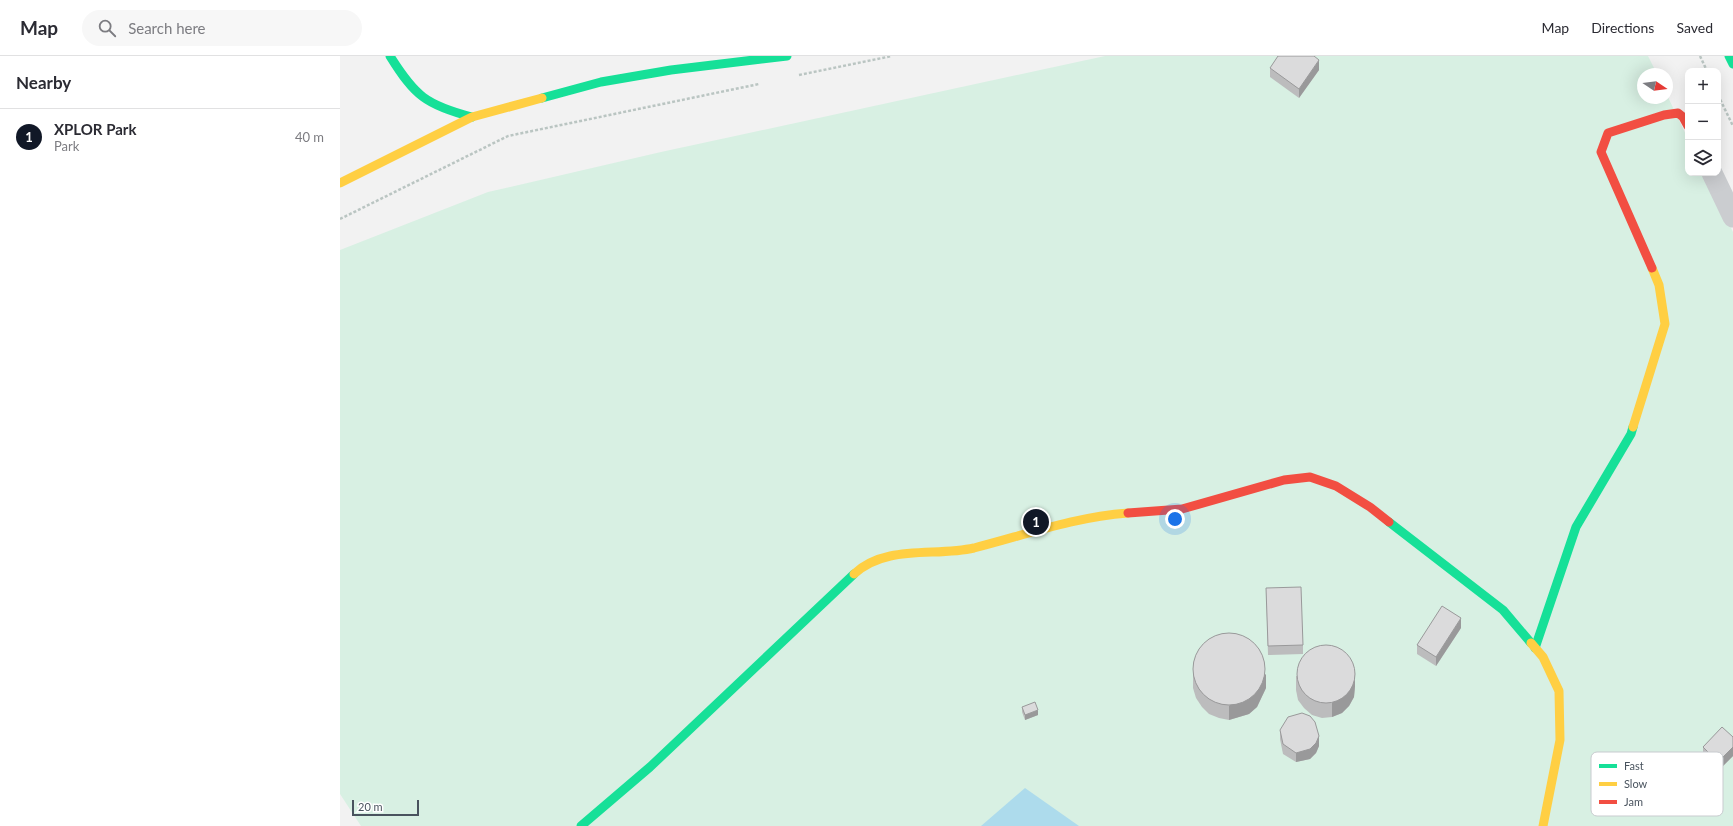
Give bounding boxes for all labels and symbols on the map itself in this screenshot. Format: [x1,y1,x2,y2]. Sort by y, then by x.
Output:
north arrow [1637,68,1673,104]
pin: 1 [1023,507,1049,537]
your location [1165,509,1185,529]
legend [1591,752,1723,816]
text: Fast [1624,759,1644,772]
text: Slow [1624,777,1648,790]
text: Jam [1624,795,1643,808]
scale bar [352,798,419,817]

